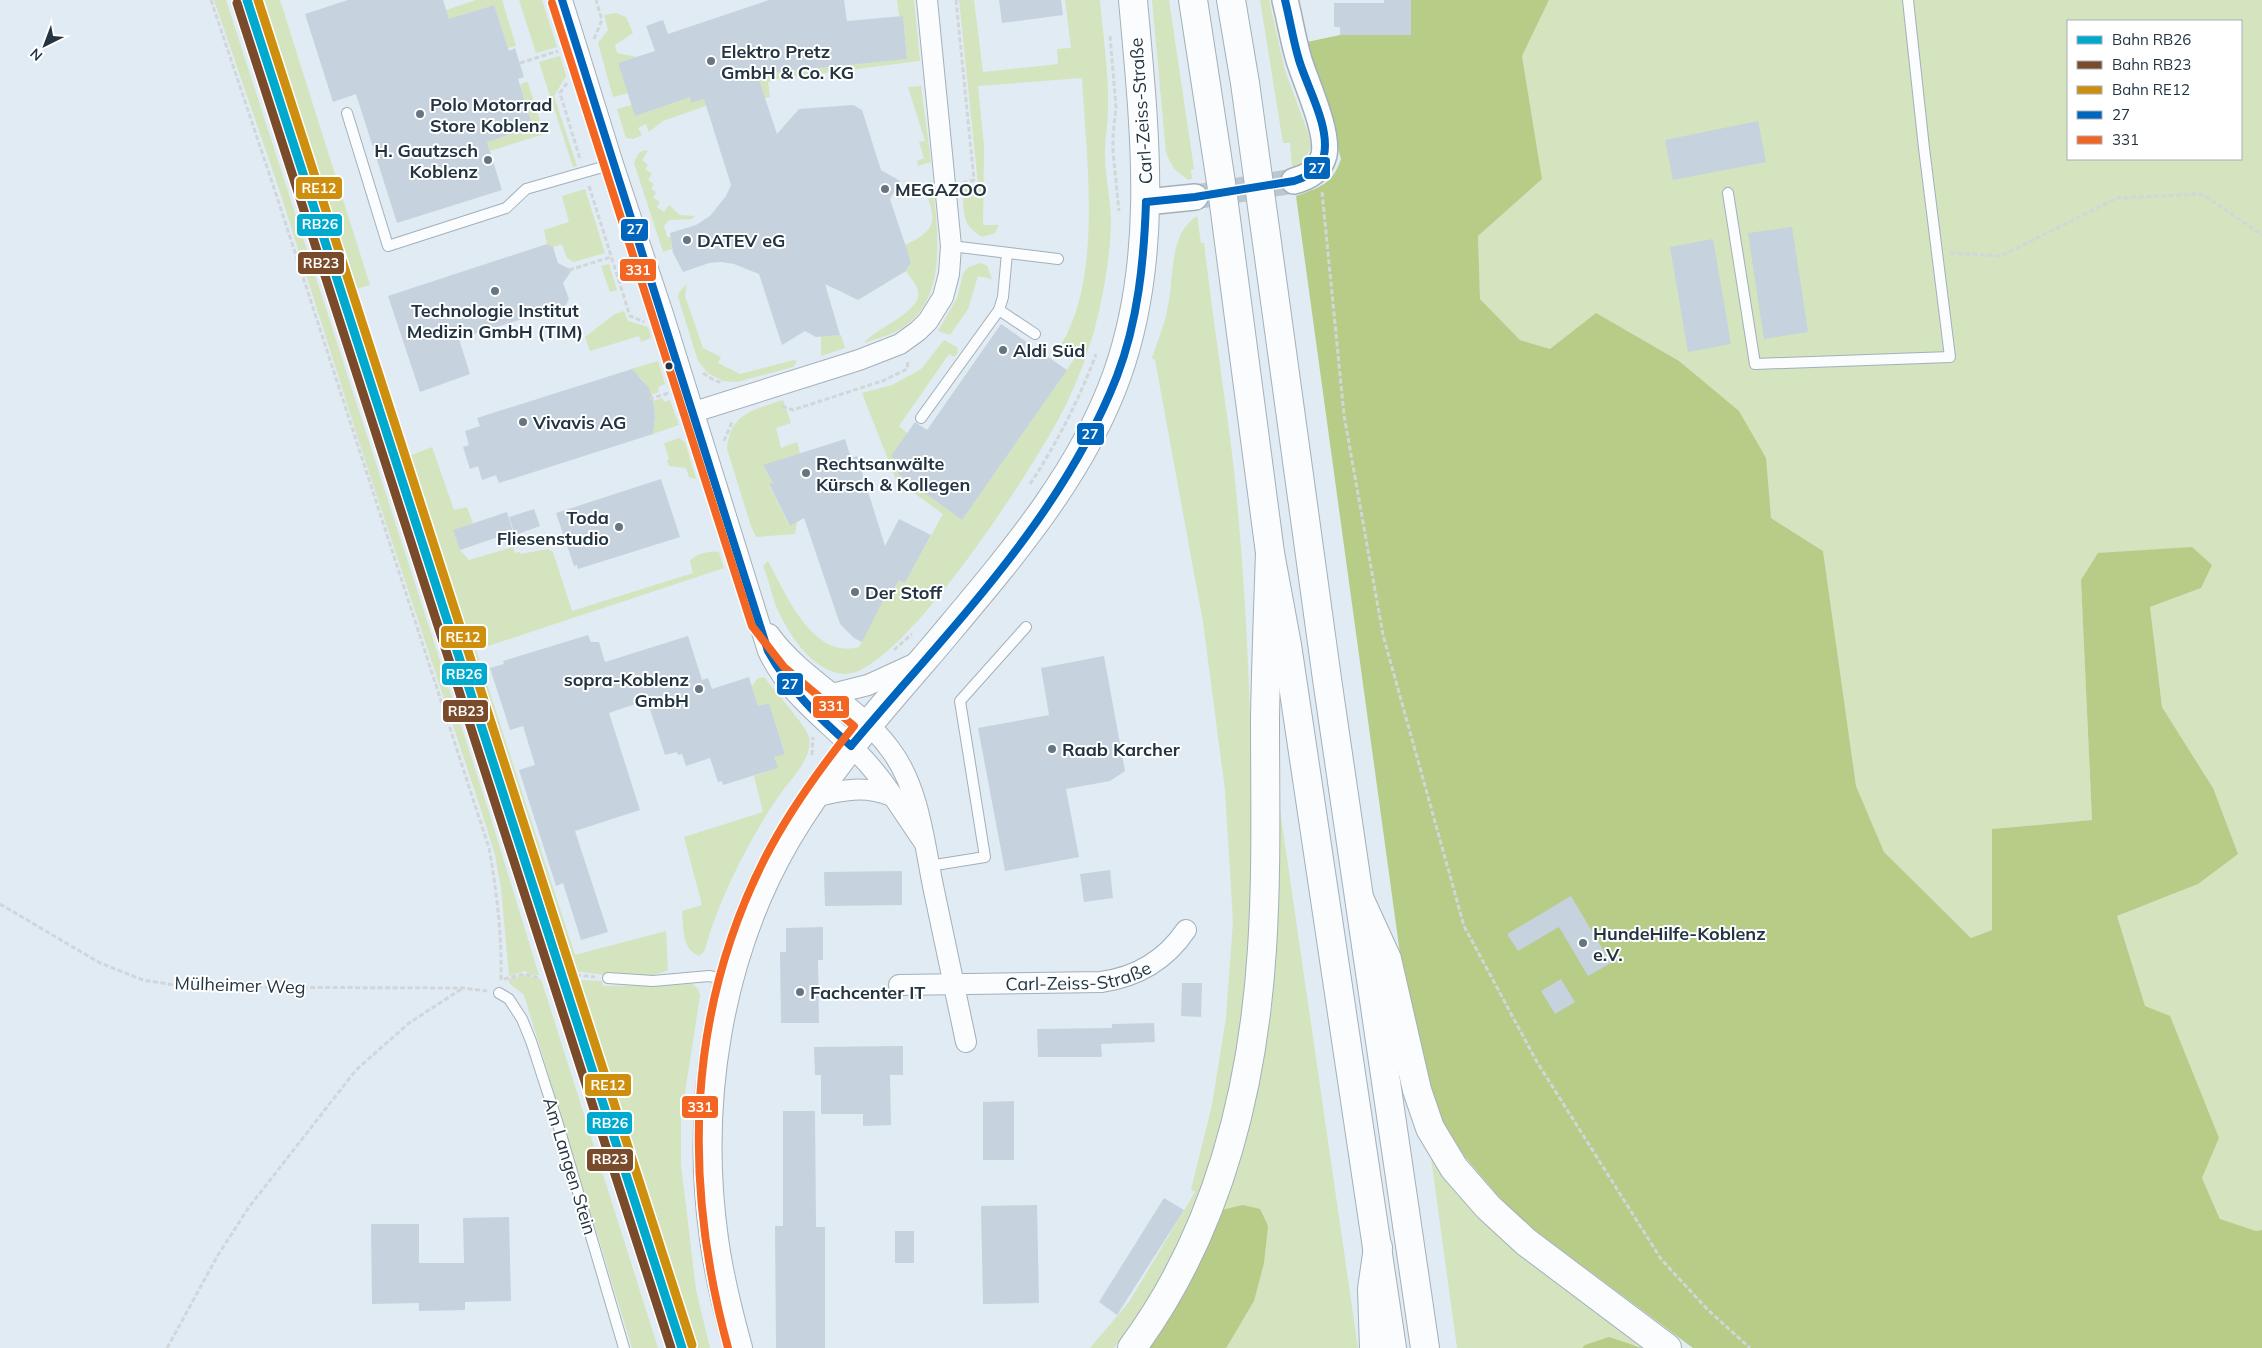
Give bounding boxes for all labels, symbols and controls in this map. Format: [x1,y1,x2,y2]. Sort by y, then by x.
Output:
north arrow [20,20,70,70]
legend [2067,20,2242,160]
text: Bahn RB26 [2112,30,2191,49]
street label: Carl-Zeiss-Straße [1124,37,1158,185]
place label: Elektro Pretz GmbH & Co. KG [721,40,854,84]
text: N [26,44,46,65]
marker: Elektro Pretz GmbH & Co. KG [705,55,717,67]
text: Bahn RB23 [2112,55,2191,74]
text: Bahn RE12 [2112,80,2190,99]
place label: Polo Motorrad Store Koblenz [430,93,552,137]
text: 27 [2112,105,2130,124]
marker: Polo Motorrad Store Koblenz [414,108,426,120]
text: 331 [2112,130,2139,149]
place label: H. Gautzsch Koblenz [374,139,478,183]
marker: H. Gautzsch Koblenz [482,154,494,166]
line badge: 27 [1303,156,1331,180]
text: 27 [1309,159,1325,177]
line badge: RE12 [295,176,343,200]
place label: MEGAZOO [895,178,987,201]
text: RE12 [302,179,336,197]
marker: MEGAZOO [879,183,891,195]
line badge: RB26 [296,213,343,237]
text: RB26 [302,215,338,233]
line badge: 27 [620,218,649,242]
text: 27 [627,220,643,238]
place label: DATEV eG [697,229,785,252]
marker: DATEV eG [681,234,693,246]
line badge: RB23 [297,251,345,275]
text: RB23 [303,254,339,272]
line badge: 331 [619,258,657,282]
text: 331 [625,261,651,279]
marker: Technologie Institut Medizin GmbH (TIM) [489,285,501,297]
place label: Technologie Institut Medizin GmbH (TIM) [407,299,583,343]
place label: Aldi Süd [1013,339,1086,362]
marker: Aldi Süd [997,344,1009,356]
unlabelled marker [664,361,674,371]
place label: Vivavis AG [532,411,626,434]
marker: Vivavis AG [517,416,529,428]
line badge: 27 [1076,422,1105,446]
text: 27 [1082,425,1098,443]
place label: Rechtsanwälte Kürsch & Kollegen [816,452,970,496]
marker: Rechtsanwälte Kürsch & Kollegen [800,467,812,479]
place label: Toda Fliesenstudio [497,506,609,550]
marker: Toda Fliesenstudio [613,521,625,533]
place label: Der Stoff [865,581,943,604]
marker: Der Stoff [849,586,861,598]
line badge: RE12 [440,625,487,649]
text: RE12 [446,628,480,646]
line badge: RB26 [441,662,488,686]
text: RB26 [446,665,482,683]
place label: sopra-Koblenz GmbH [564,668,689,712]
line badge: 27 [776,672,804,696]
text: 27 [782,675,798,693]
marker: sopra-Koblenz GmbH [693,683,705,695]
line badge: 331 [812,695,850,719]
text: 331 [818,697,844,715]
line badge: RB23 [442,699,489,723]
text: RB23 [448,702,484,720]
place label: Raab Karcher [1062,738,1181,761]
marker: Raab Karcher [1046,743,1058,755]
place label: HundeHilfe-Koblenz e.V. [1593,922,1766,966]
marker: HundeHilfe-Koblenz e.V. [1577,937,1589,949]
street label: Carl-Zeiss-Straße [1005,956,1155,995]
street label: Mülheimer Weg [174,971,306,999]
place label: Fachcenter IT [810,981,926,1004]
marker: Fachcenter IT [794,986,806,998]
line badge: RE12 [584,1073,632,1097]
text: RE12 [591,1076,625,1094]
street label: Am Langen Stein [538,1094,602,1238]
line badge: 331 [681,1095,719,1119]
text: 331 [687,1098,713,1116]
line badge: RB26 [586,1111,633,1135]
text: RB26 [592,1114,628,1132]
line badge: RB23 [586,1148,634,1172]
text: RB23 [592,1150,628,1168]

